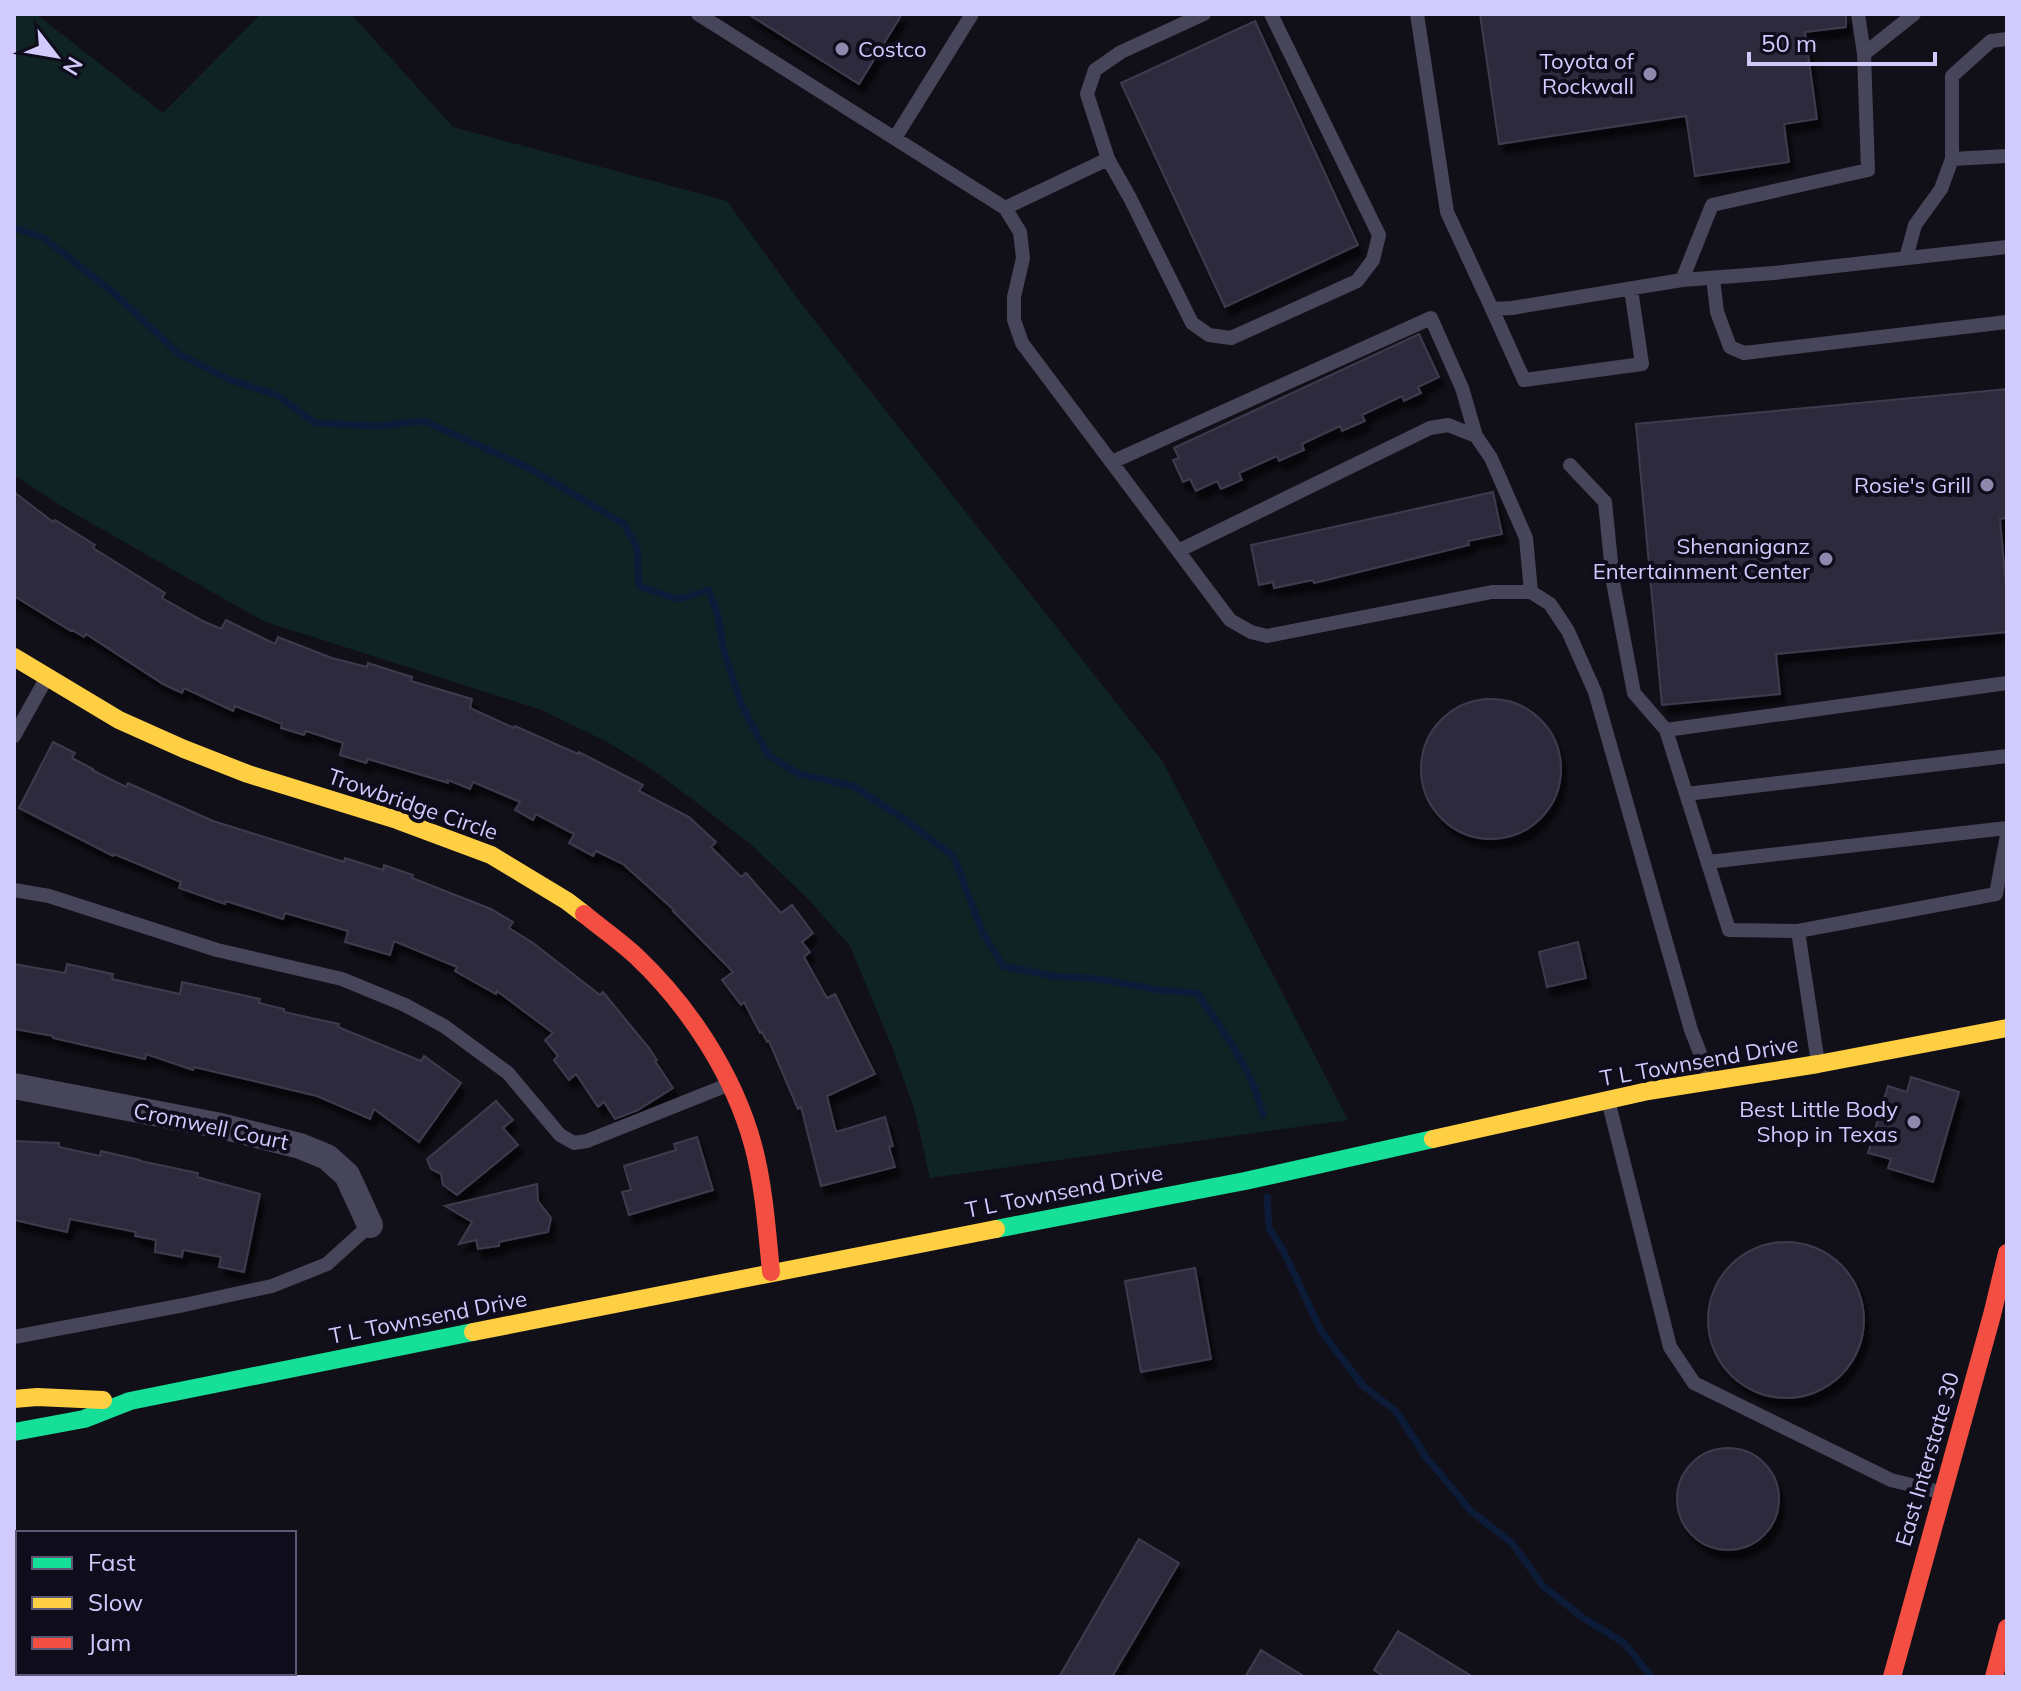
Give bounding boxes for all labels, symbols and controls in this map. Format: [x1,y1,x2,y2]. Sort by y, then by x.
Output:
north arrow [16,16,96,96]
scale bar [1749,16,1935,66]
text: 50 m [1761,28,1817,58]
place label: Costco [858,35,926,63]
marker: Costco [833,40,851,58]
place label: Toyota of Rockwall [1539,47,1635,100]
text: N [57,52,89,81]
marker: Toyota of Rockwall [1641,65,1659,83]
place label: Rosie's Grill [1854,471,1971,499]
marker: Rosie's Grill [1978,476,1996,494]
place label: Shenaniganz Entertainment Center [1593,532,1810,585]
marker: Shenaniganz Entertainment Center [1817,550,1835,568]
street label: Trowbridge Circle [324,762,502,846]
street label: T L Townsend Drive [1598,1030,1800,1092]
place label: Best Little Body Shop in Texas [1739,1095,1898,1148]
street label: Cromwell Court [131,1096,291,1156]
marker: Best Little Body Shop in Texas [1905,1113,1923,1131]
street label: T L Townsend Drive [963,1158,1165,1224]
street label: T L Townsend Drive [327,1284,529,1350]
street label: East Interstate 30 [1889,1369,1965,1549]
legend [16,1531,296,1675]
text: Fast [88,1547,136,1577]
text: Slow [88,1587,143,1617]
text: Jam [88,1627,131,1657]

